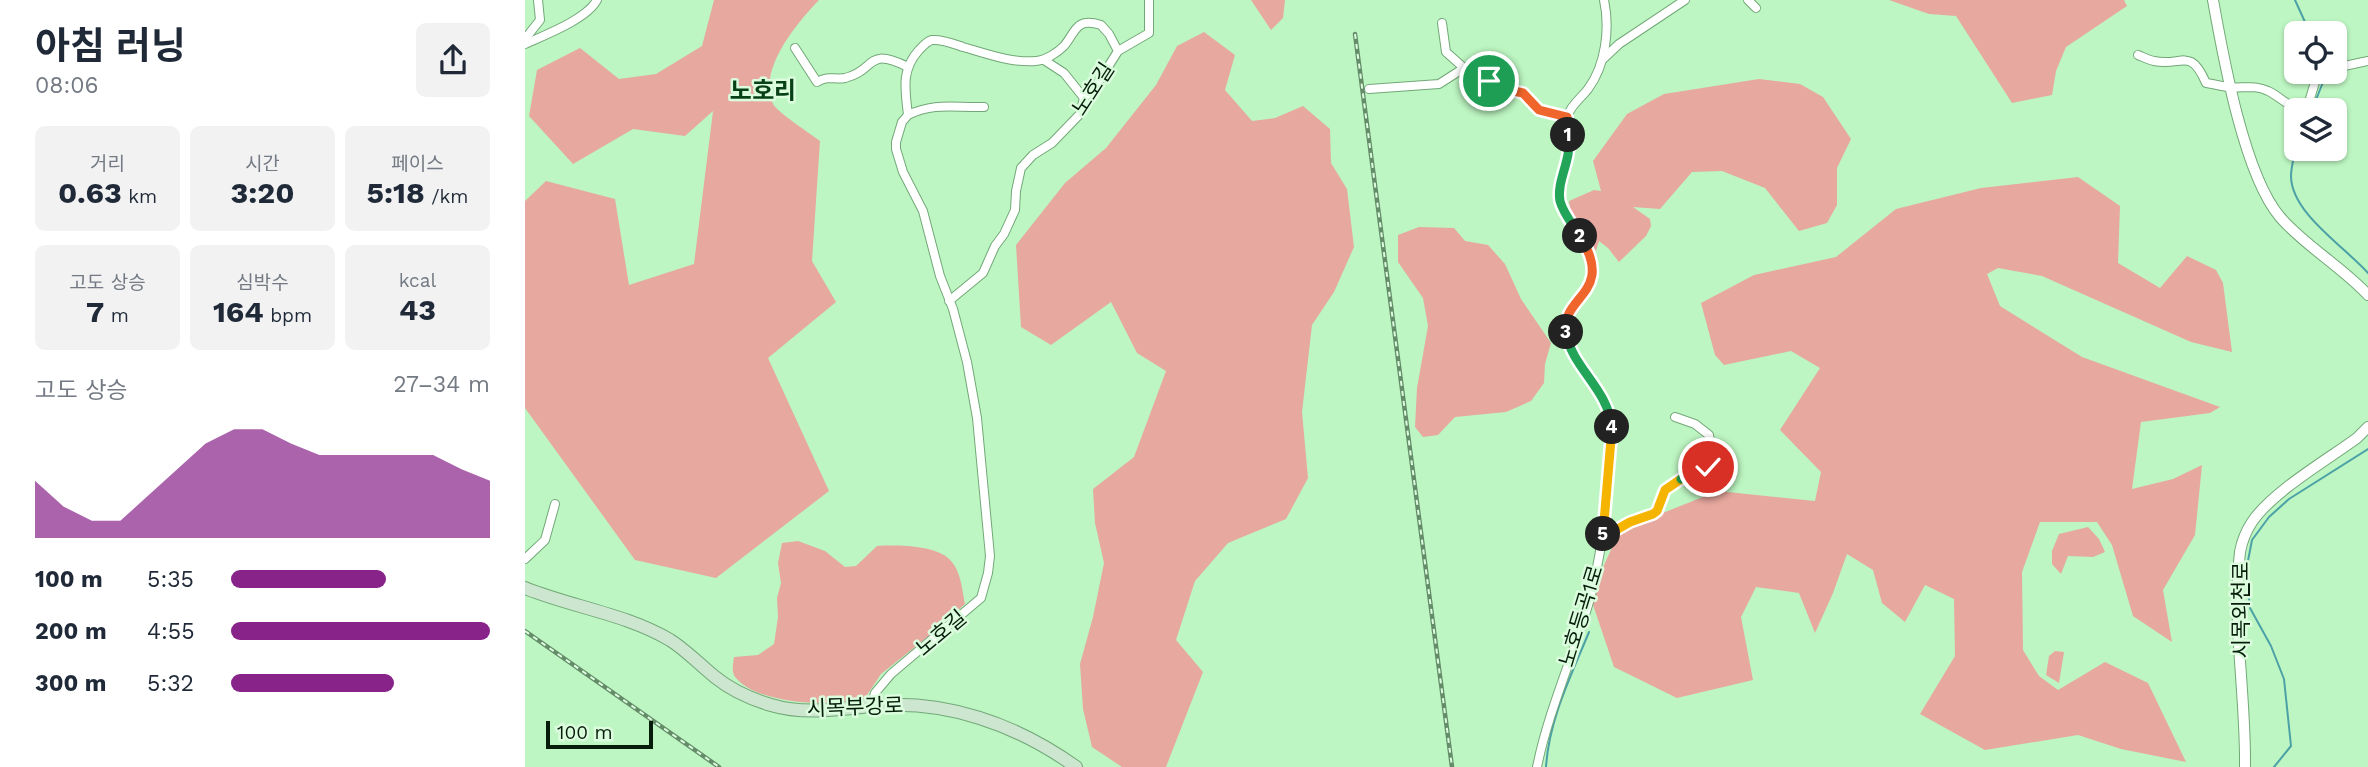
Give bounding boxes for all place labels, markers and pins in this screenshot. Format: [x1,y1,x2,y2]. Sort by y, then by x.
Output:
pin [1459,51,1519,111]
pin: 1 [1551,118,1585,152]
pin: 2 [1563,218,1597,254]
pin: 3 [1549,314,1583,350]
pin: 4 [1595,410,1629,444]
pin [1678,437,1738,497]
pin: 5 [1585,516,1621,552]

